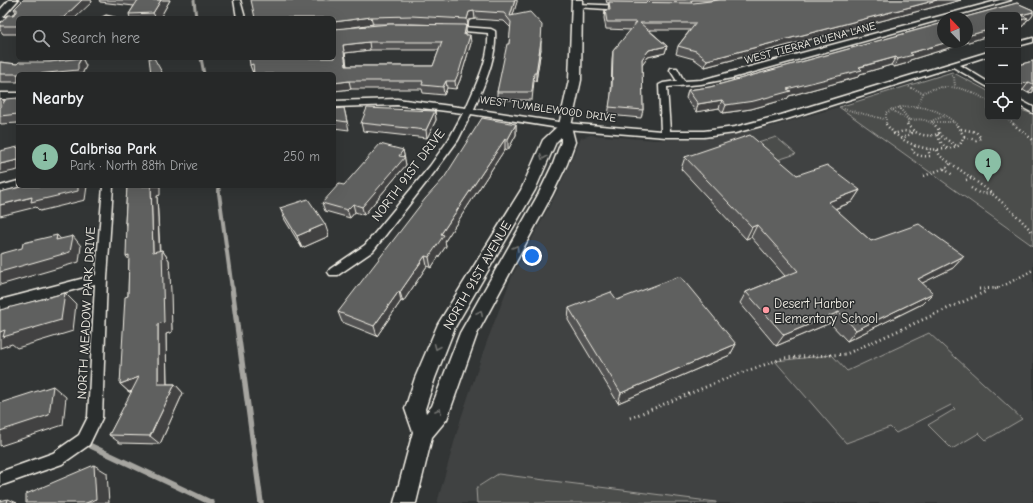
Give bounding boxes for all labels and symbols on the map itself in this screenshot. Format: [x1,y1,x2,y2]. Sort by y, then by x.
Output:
north arrow [937,12,973,48]
street label: WEST TIERRA BUENA LANE [743,19,878,67]
street label: WEST TUMBLEWOOD DRIVE [479,93,617,125]
street label: NORTH 91ST DRIVE [368,126,448,224]
pin: 1 [975,149,1001,182]
one-way arrow [540,153,548,161]
street label: NORTH 91ST AVENUE [440,218,514,332]
street label: NORTH MEADOW PARK DRIVE [74,226,98,400]
one-way arrow [511,245,518,252]
your location [522,246,542,266]
place label: Desert Harbor Elementary School [774,296,878,326]
marker: Desert Harbor Elementary School [761,305,771,315]
one-way arrow [475,309,483,317]
one-way arrow [434,343,442,351]
one-way arrow [434,408,441,415]

